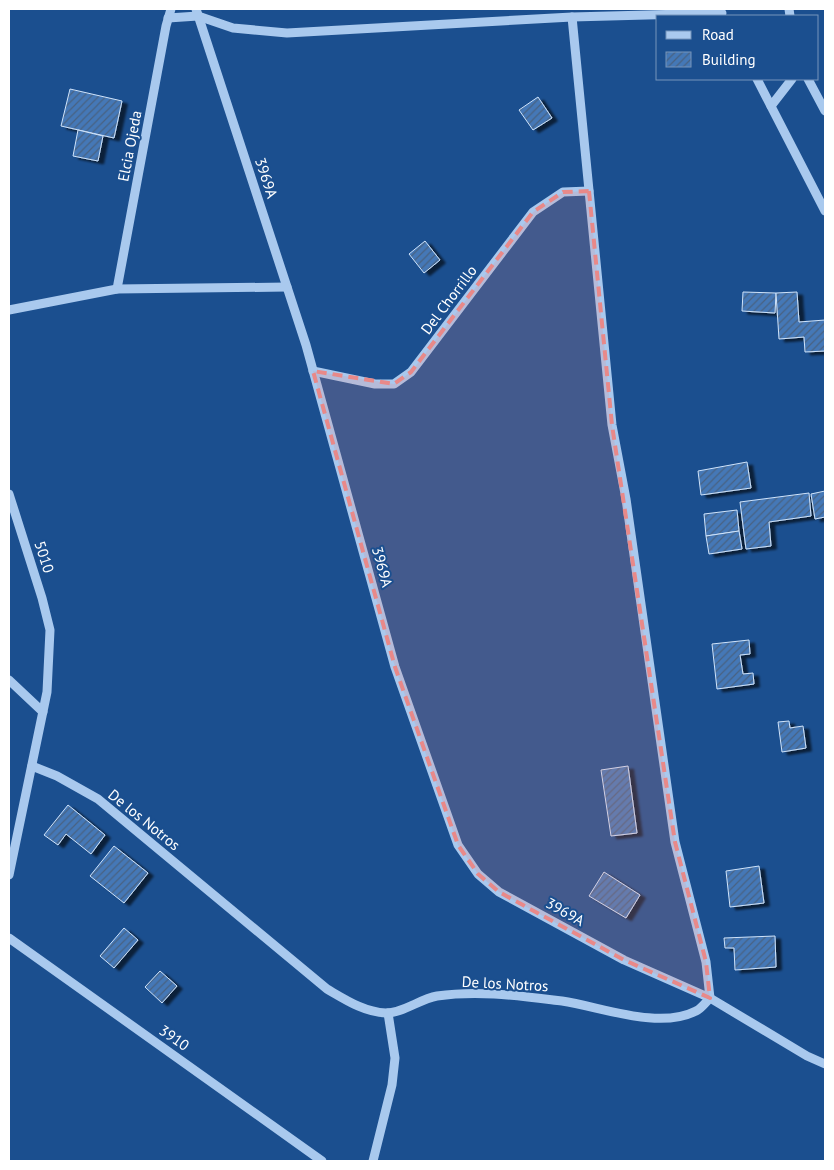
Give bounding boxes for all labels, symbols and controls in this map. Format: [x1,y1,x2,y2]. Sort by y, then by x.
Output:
legend [656,15,819,80]
text: Road [702,25,734,44]
text: Building [702,50,756,69]
street label: Elcia Ojeda [113,109,146,183]
street label: 3969A [251,155,282,201]
street label: Del Chorrillo [416,261,481,338]
street label: 5010 [30,538,59,575]
street label: 3969A [368,544,397,590]
street label: De los Notros [105,785,184,854]
street label: 3969A [542,893,588,930]
street label: De los Notros [461,972,549,995]
street label: 3910 [155,1020,193,1055]

